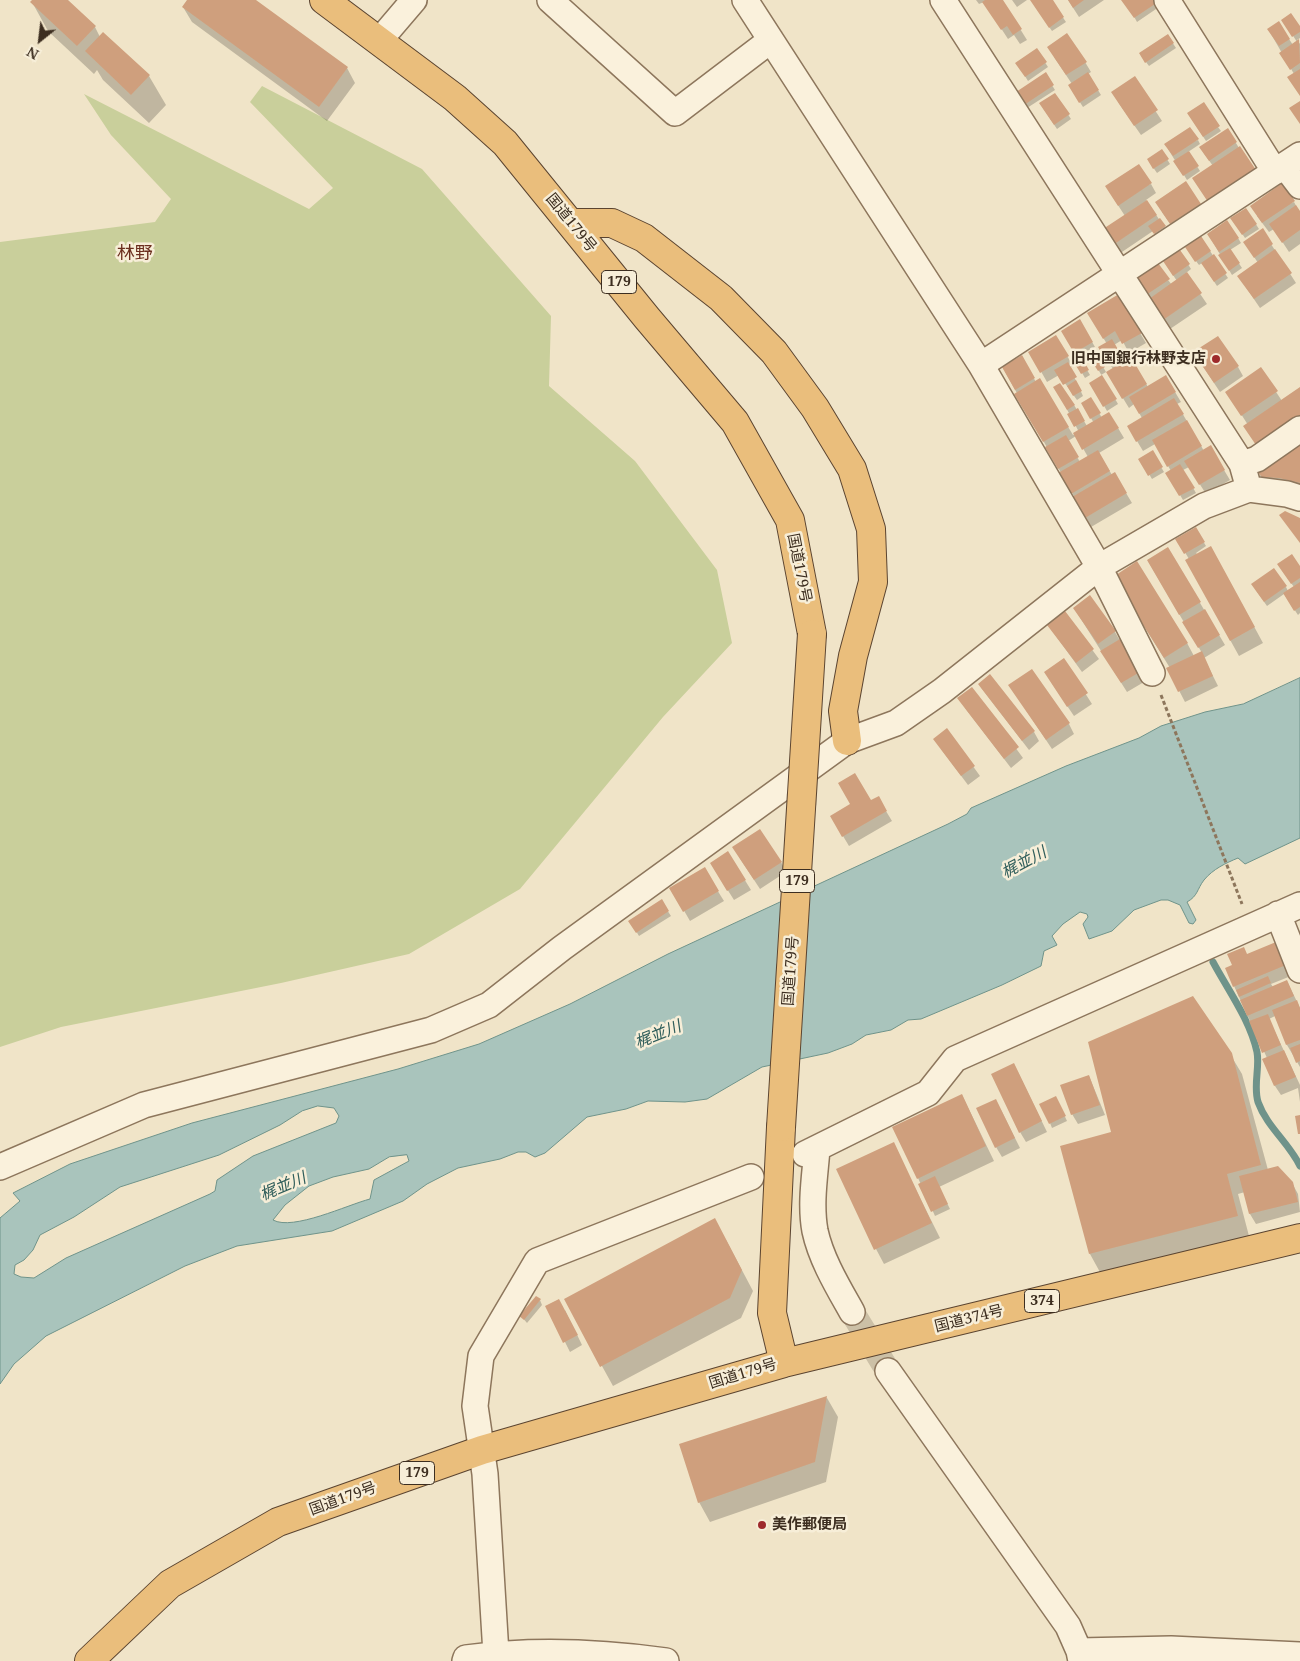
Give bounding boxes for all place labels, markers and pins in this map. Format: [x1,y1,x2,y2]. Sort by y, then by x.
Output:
place label: 旧中国銀行林野支店 [1071,350,1206,368]
marker: 旧中国銀行林野支店 [1210,353,1222,365]
place label: 美作郵便局 [772,1516,847,1534]
marker: 美作郵便局 [756,1519,768,1531]

